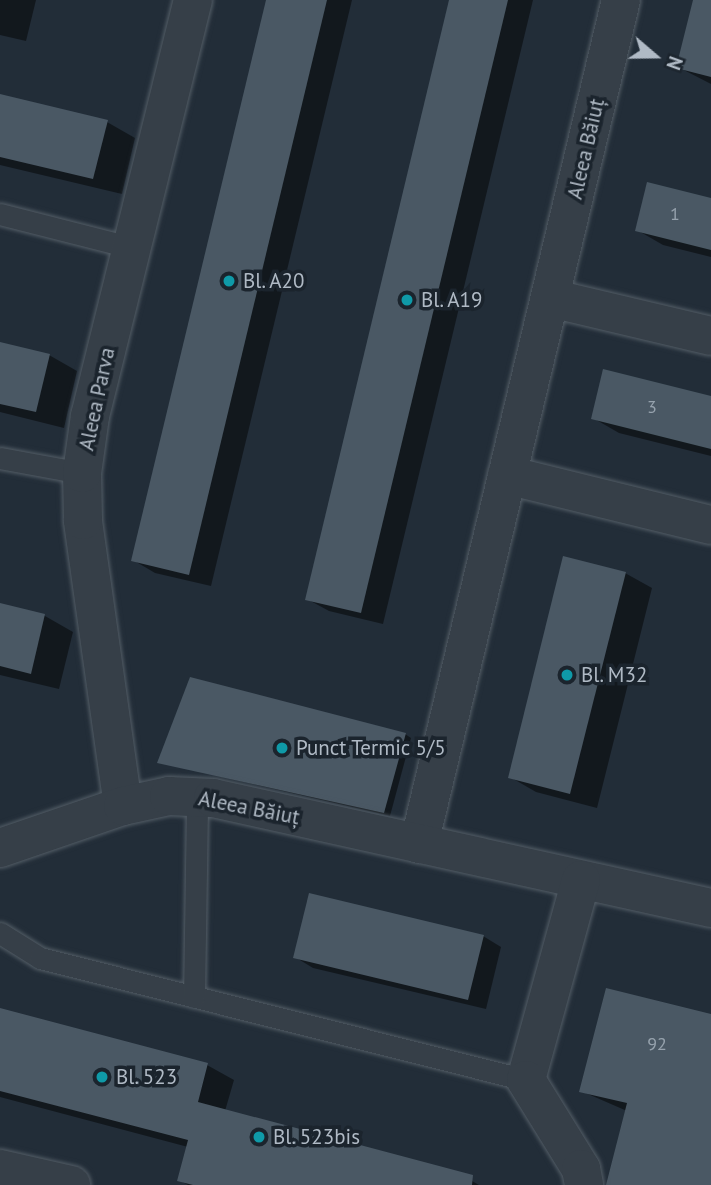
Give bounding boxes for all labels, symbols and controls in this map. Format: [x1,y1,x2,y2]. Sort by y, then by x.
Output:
north arrow [620,21,690,91]
text: N [661,53,688,73]
street label: Aleea Băiuț [562,96,610,202]
house number: 1 [670,203,680,225]
place label: Bl. A20 [243,268,307,294]
marker: Bl. A20 [221,273,237,289]
place label: Bl. A19 [421,287,485,313]
marker: Bl. A19 [399,292,415,308]
street label: Aleea Parva [74,345,120,453]
house number: 3 [647,396,657,418]
place label: Bl. M32 [581,662,649,688]
marker: Bl. M32 [559,667,575,683]
place label: Punct Termic 5/5 [296,735,447,761]
marker: Punct Termic 5/5 [274,740,290,756]
street label: Aleea Băiuț [196,786,302,830]
house number: 92 [647,1033,667,1055]
place label: Bl. 523 [116,1064,179,1090]
marker: Bl. 523 [94,1069,110,1085]
place label: Bl. 523bis [273,1124,362,1150]
marker: Bl. 523bis [251,1129,267,1145]

